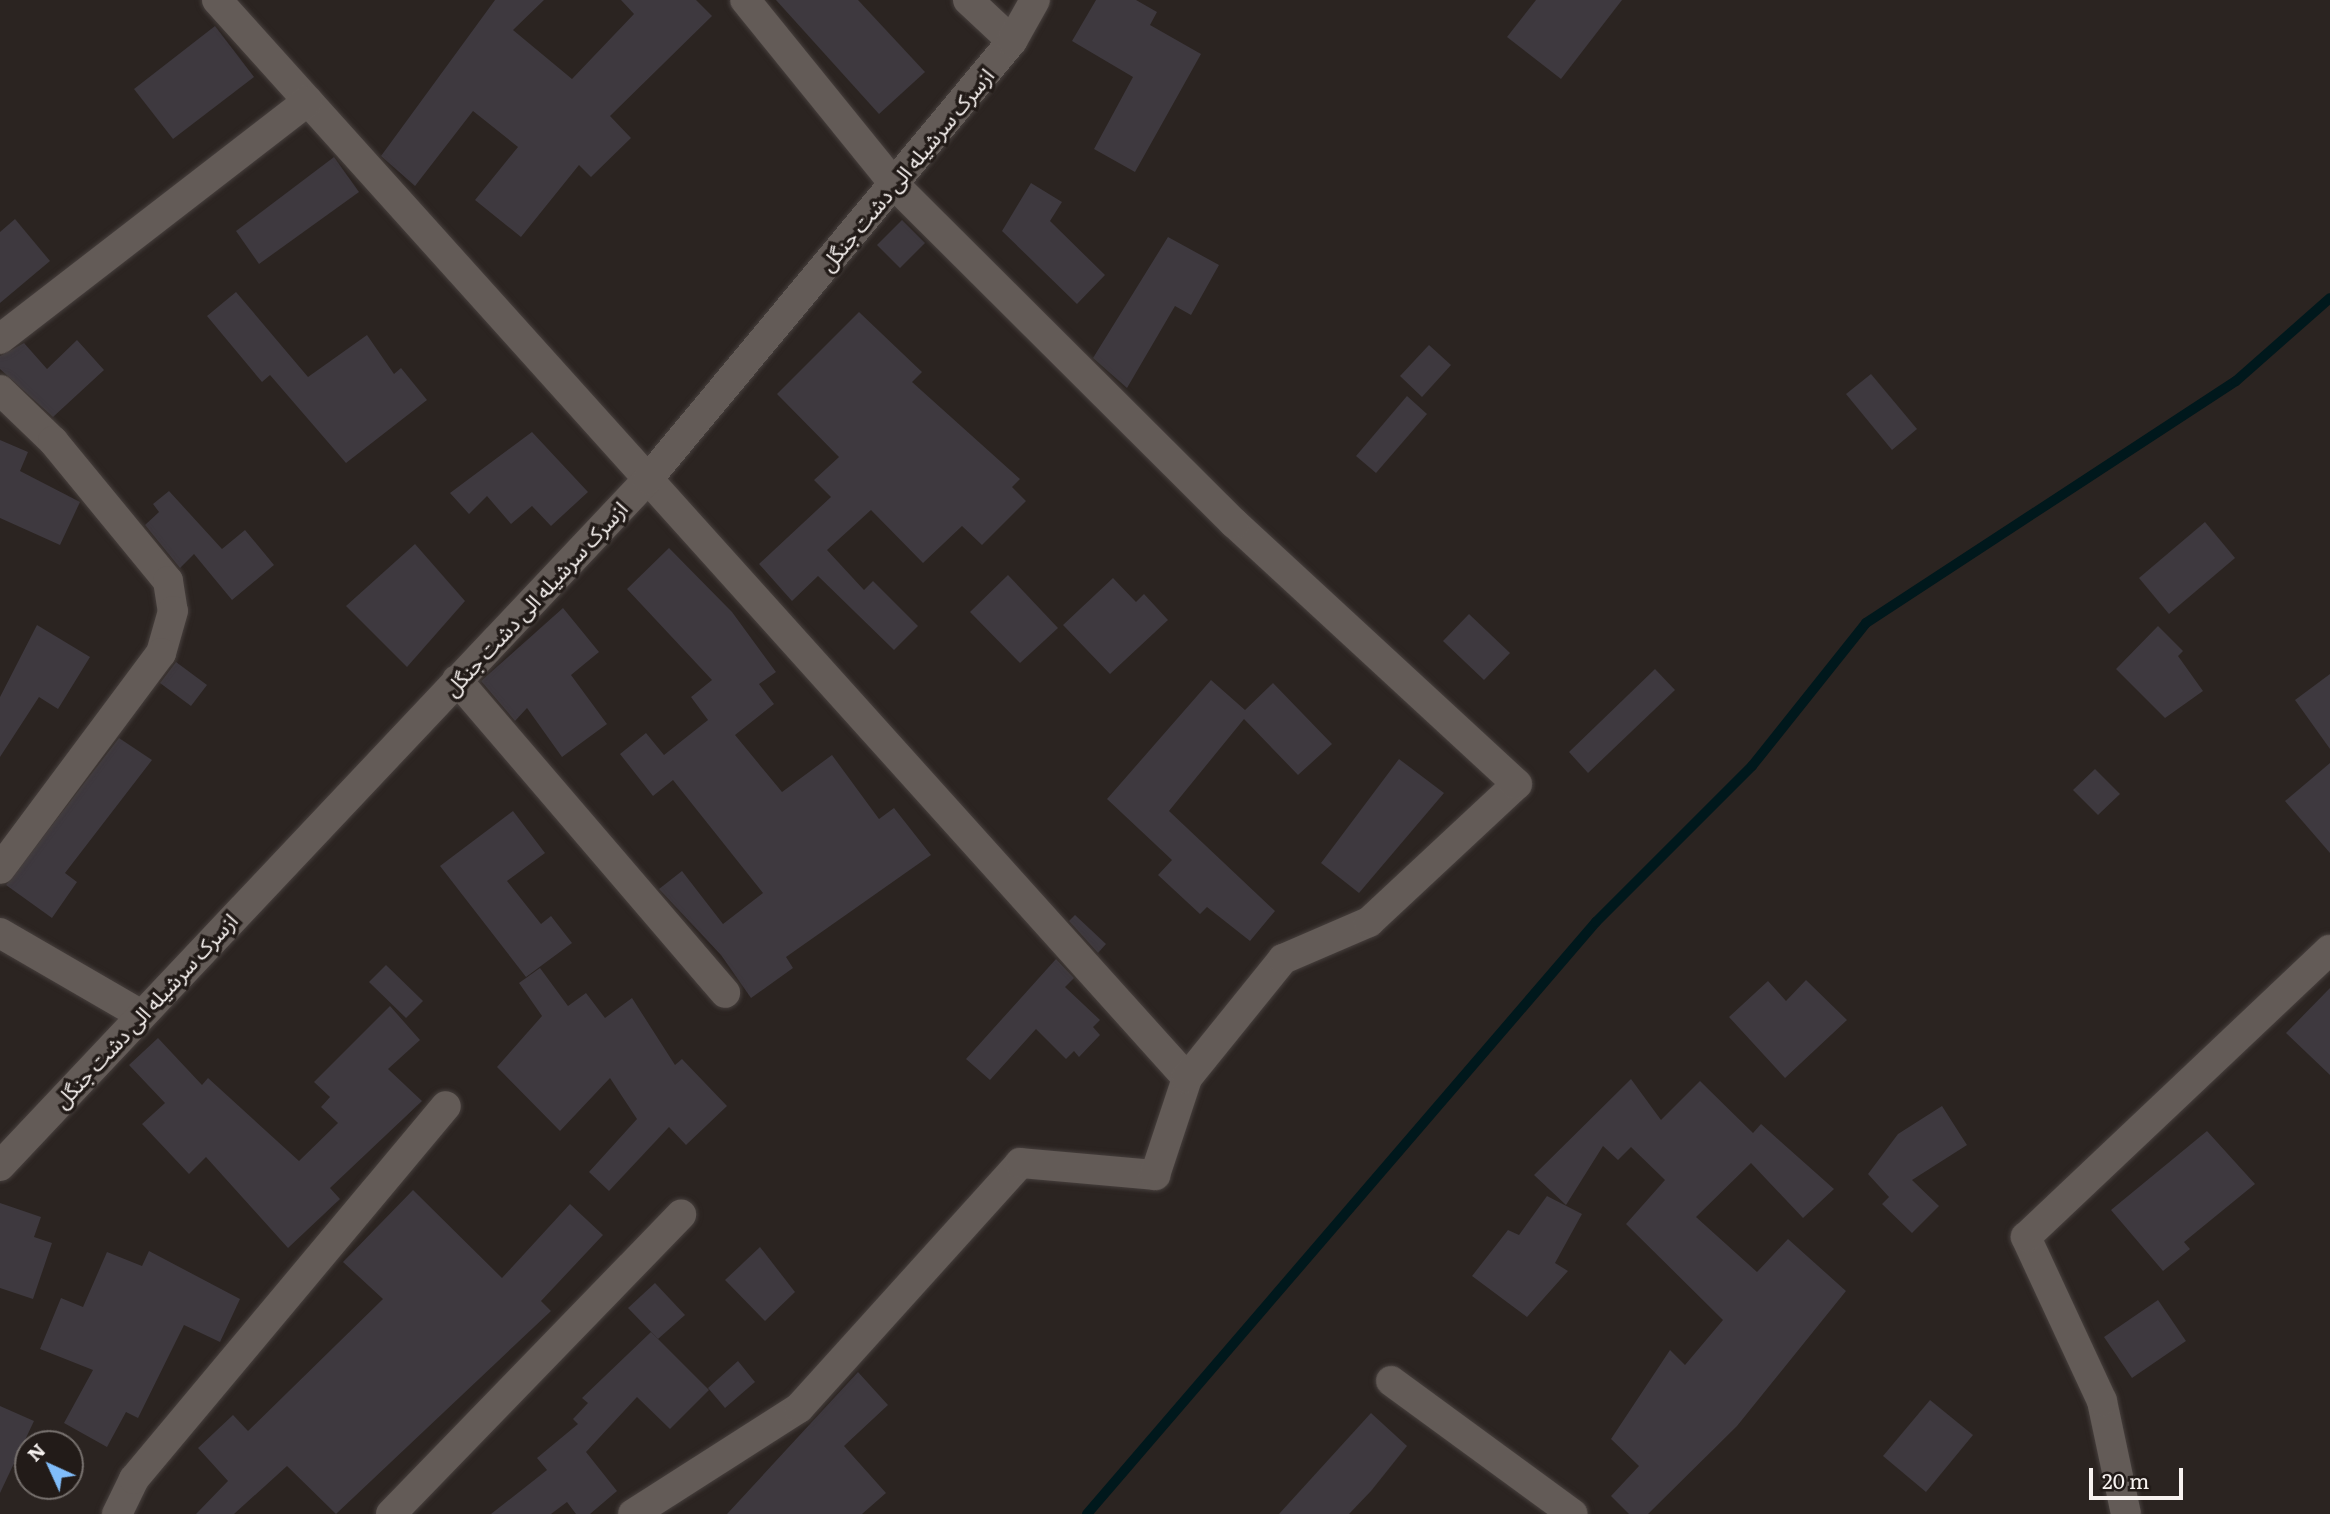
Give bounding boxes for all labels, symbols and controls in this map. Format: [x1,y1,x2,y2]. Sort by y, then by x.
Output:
street label: ازسرک سرشیله الی دشت جنگل [814,62,998,276]
street label: ازسرک سرشیله الی دشت جنگل [438,495,632,701]
street label: ازسرک سرشیله الی دشت جنگل [48,907,242,1113]
north arrow [14,1430,84,1500]
text: N [20,1436,51,1467]
scale bar [2092,1454,2186,1498]
text: 20 m [2102,1464,2149,1495]

